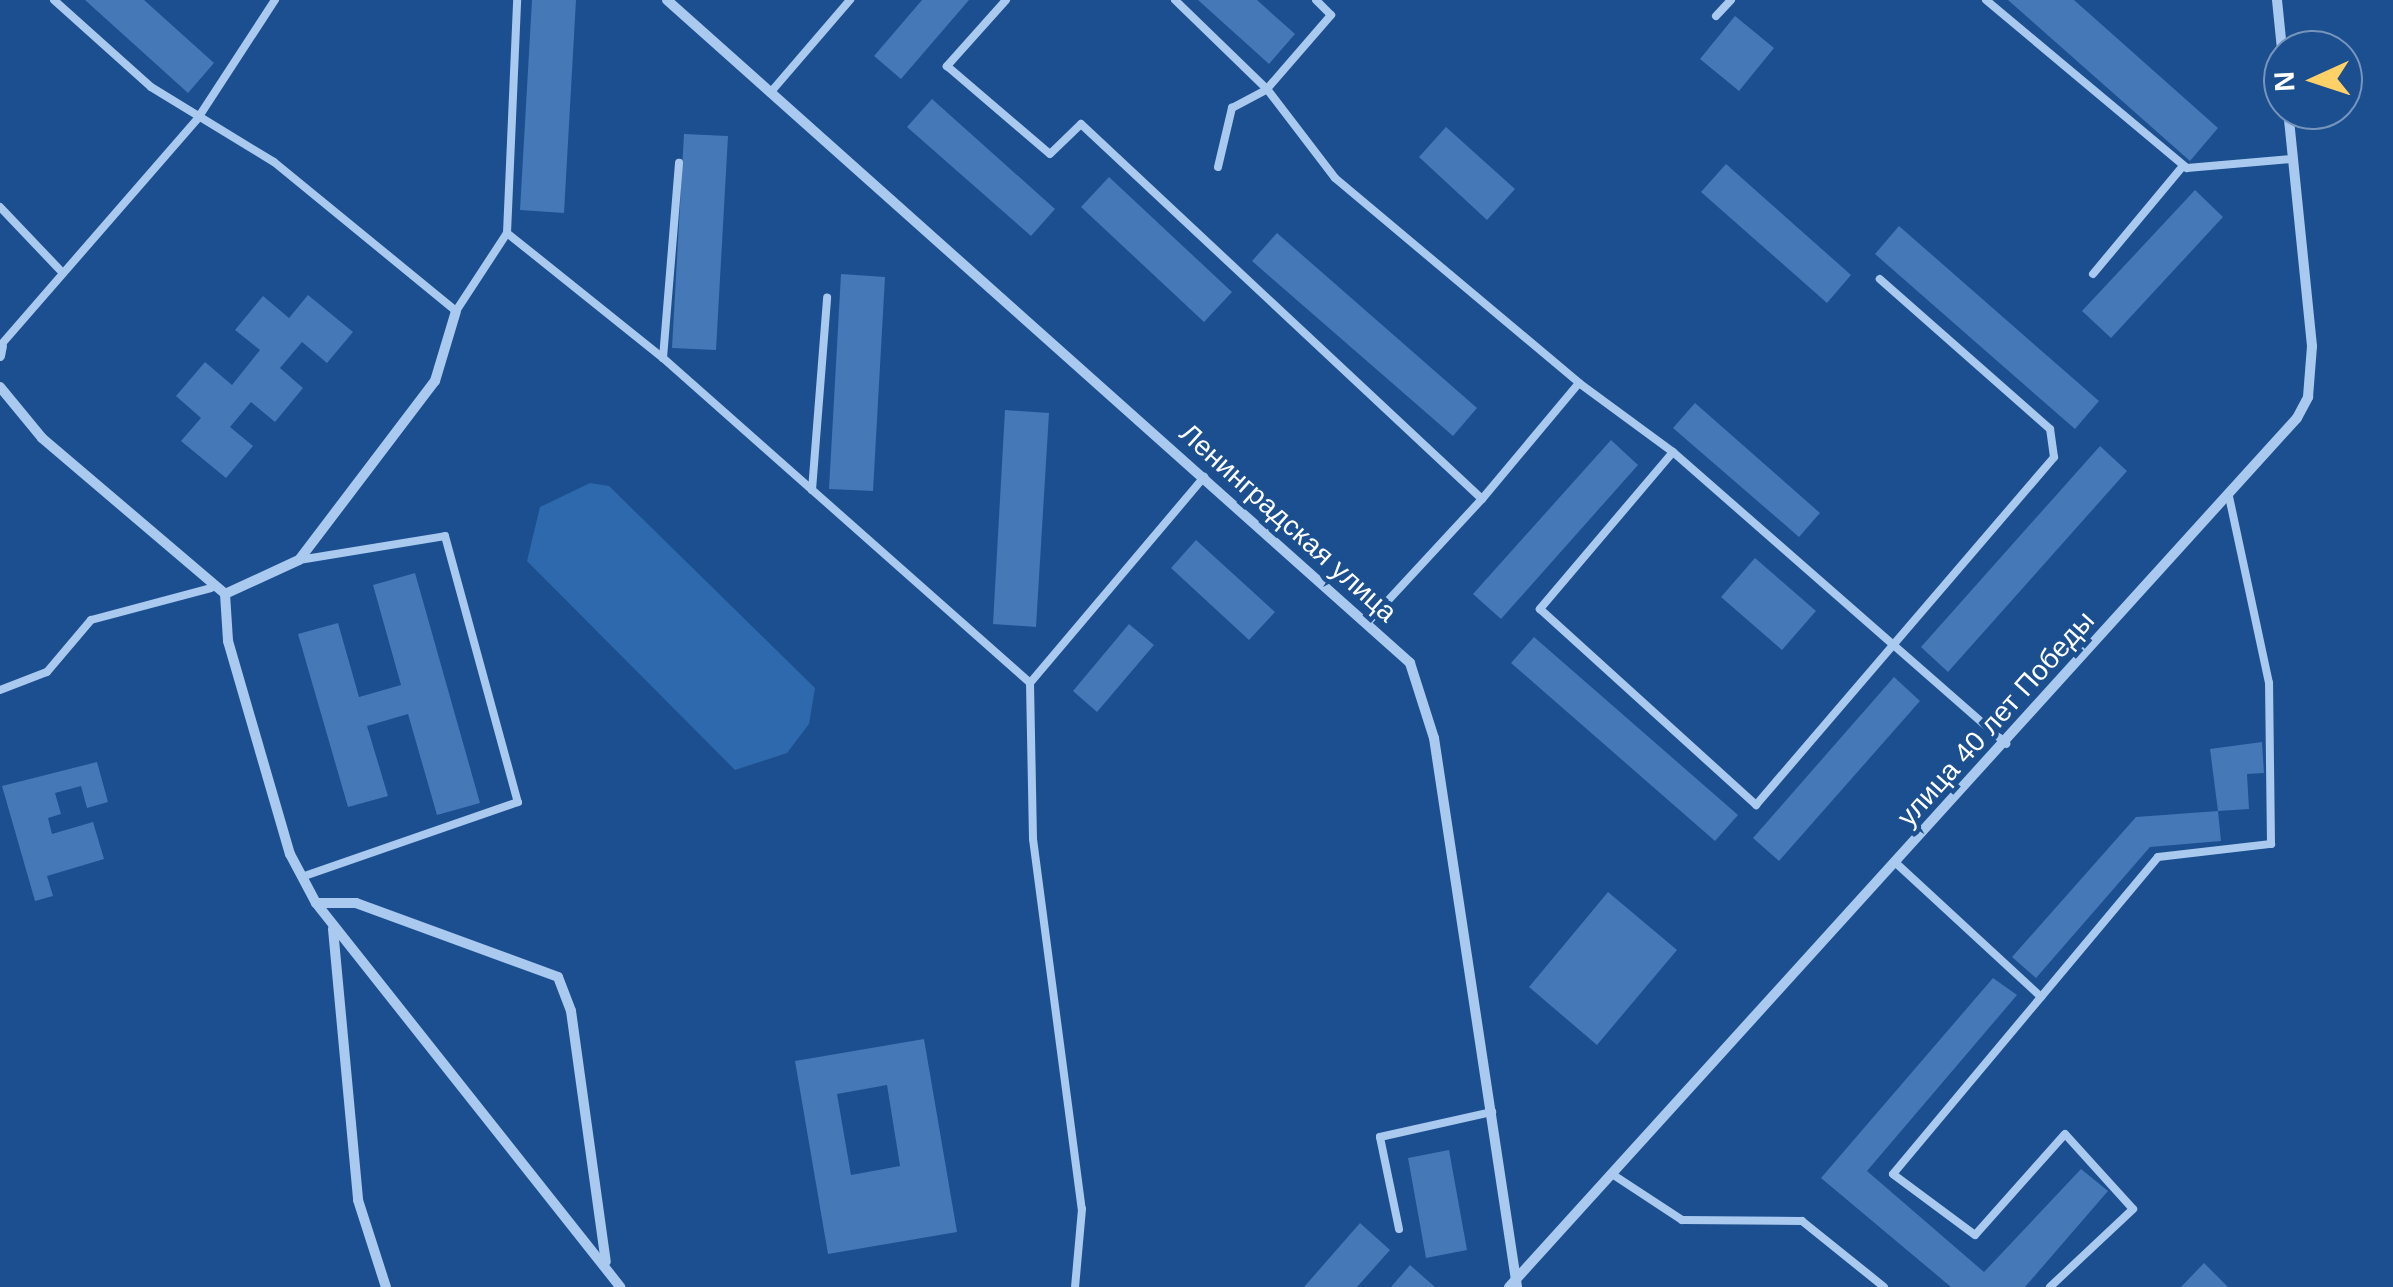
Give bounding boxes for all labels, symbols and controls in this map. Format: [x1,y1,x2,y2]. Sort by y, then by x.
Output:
north arrow [2263,30,2363,130]
text: N [2269,71,2301,92]
street label: Ленинградская улица [1173,417,1403,629]
street label: улица 40 лет Победы [1890,604,2102,834]

